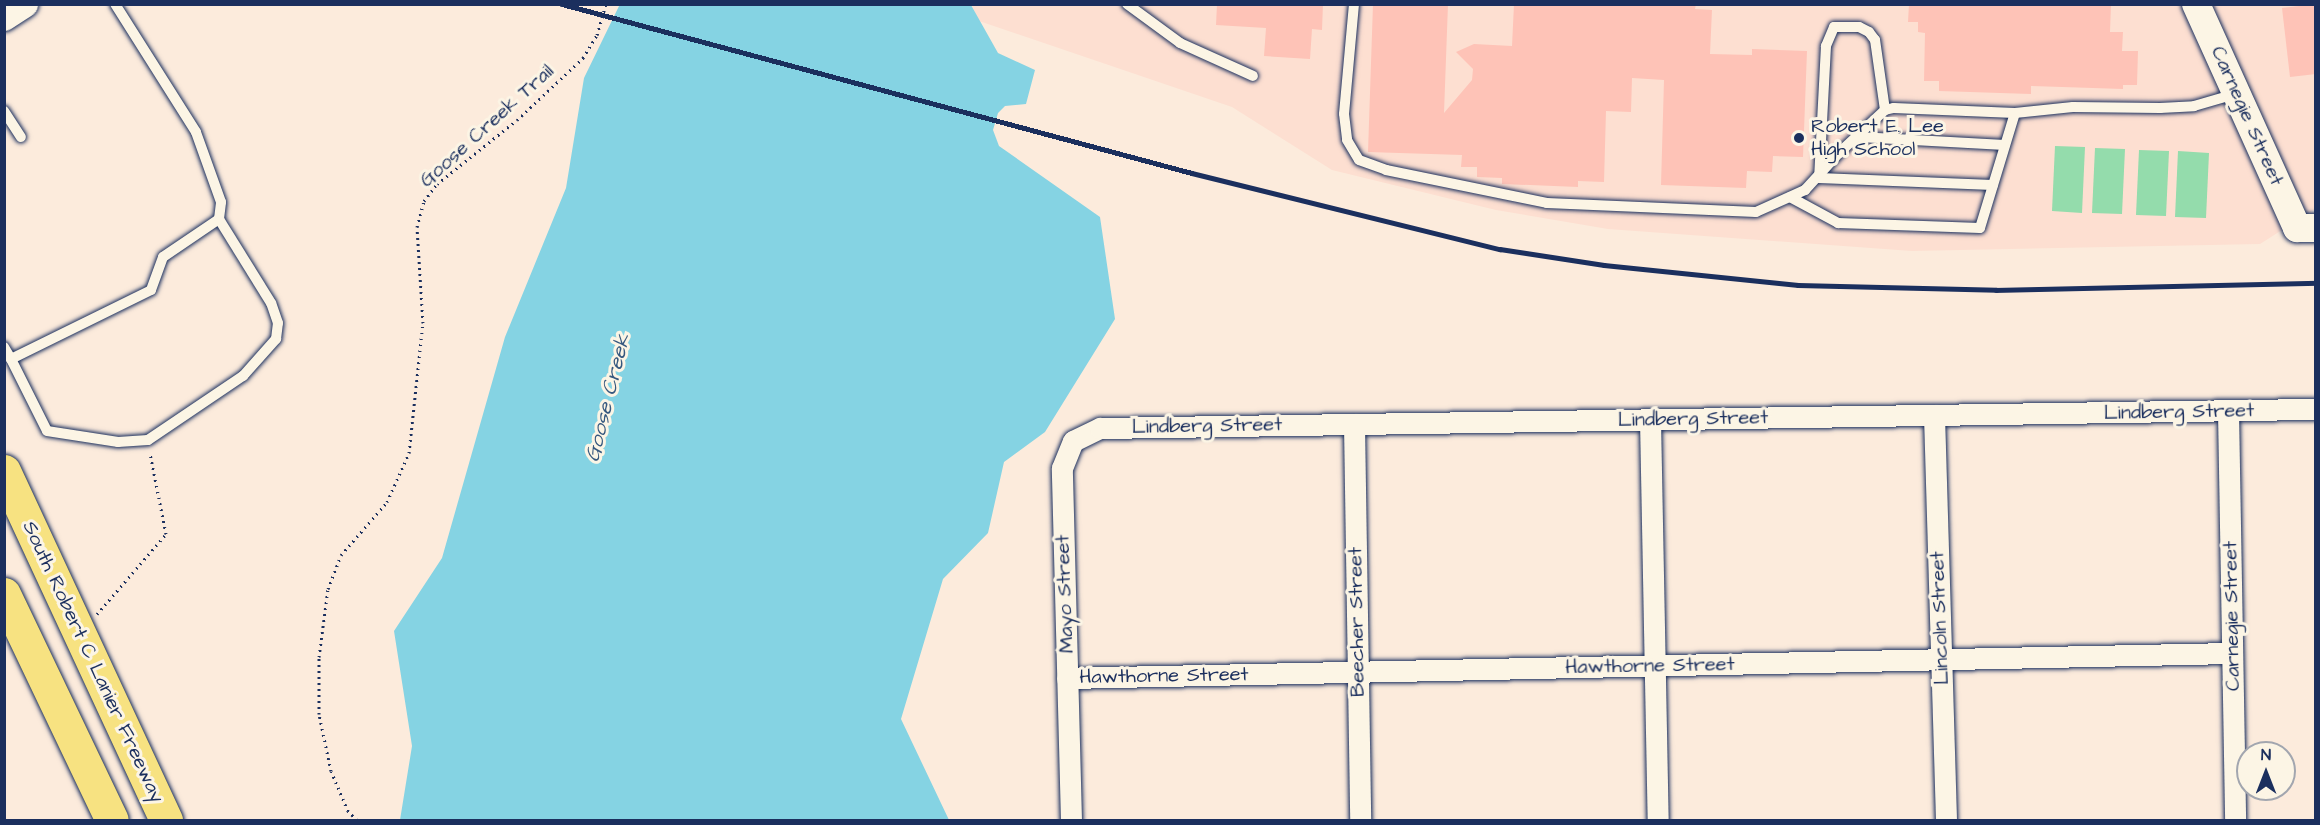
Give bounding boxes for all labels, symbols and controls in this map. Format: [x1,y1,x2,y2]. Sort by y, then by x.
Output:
street label: Carnegie Street [2206,43,2288,189]
street label: Goose Creek Trail [415,59,559,193]
place label: Robert E. Lee High School [1811,114,1944,161]
marker: Robert E. Lee High School [1792,131,1806,145]
water label: Goose Creek [580,332,636,464]
street label: Lindberg Street [2104,399,2254,425]
street label: Lindberg Street [1618,406,1768,432]
street label: Lindberg Street [1132,413,1282,439]
street label: South Robert C Lanier Freeway [17,517,169,807]
street label: Mayo Street [1051,534,1079,654]
street label: Carnegie Street [2219,541,2245,691]
street label: Beecher Street [1344,547,1370,697]
street label: Lincoln Street [1926,551,1954,685]
street label: Hawthorne Street [1565,653,1735,679]
street label: Hawthorne Street [1079,663,1249,689]
north arrow [2236,741,2296,801]
text: N [2261,744,2271,766]

